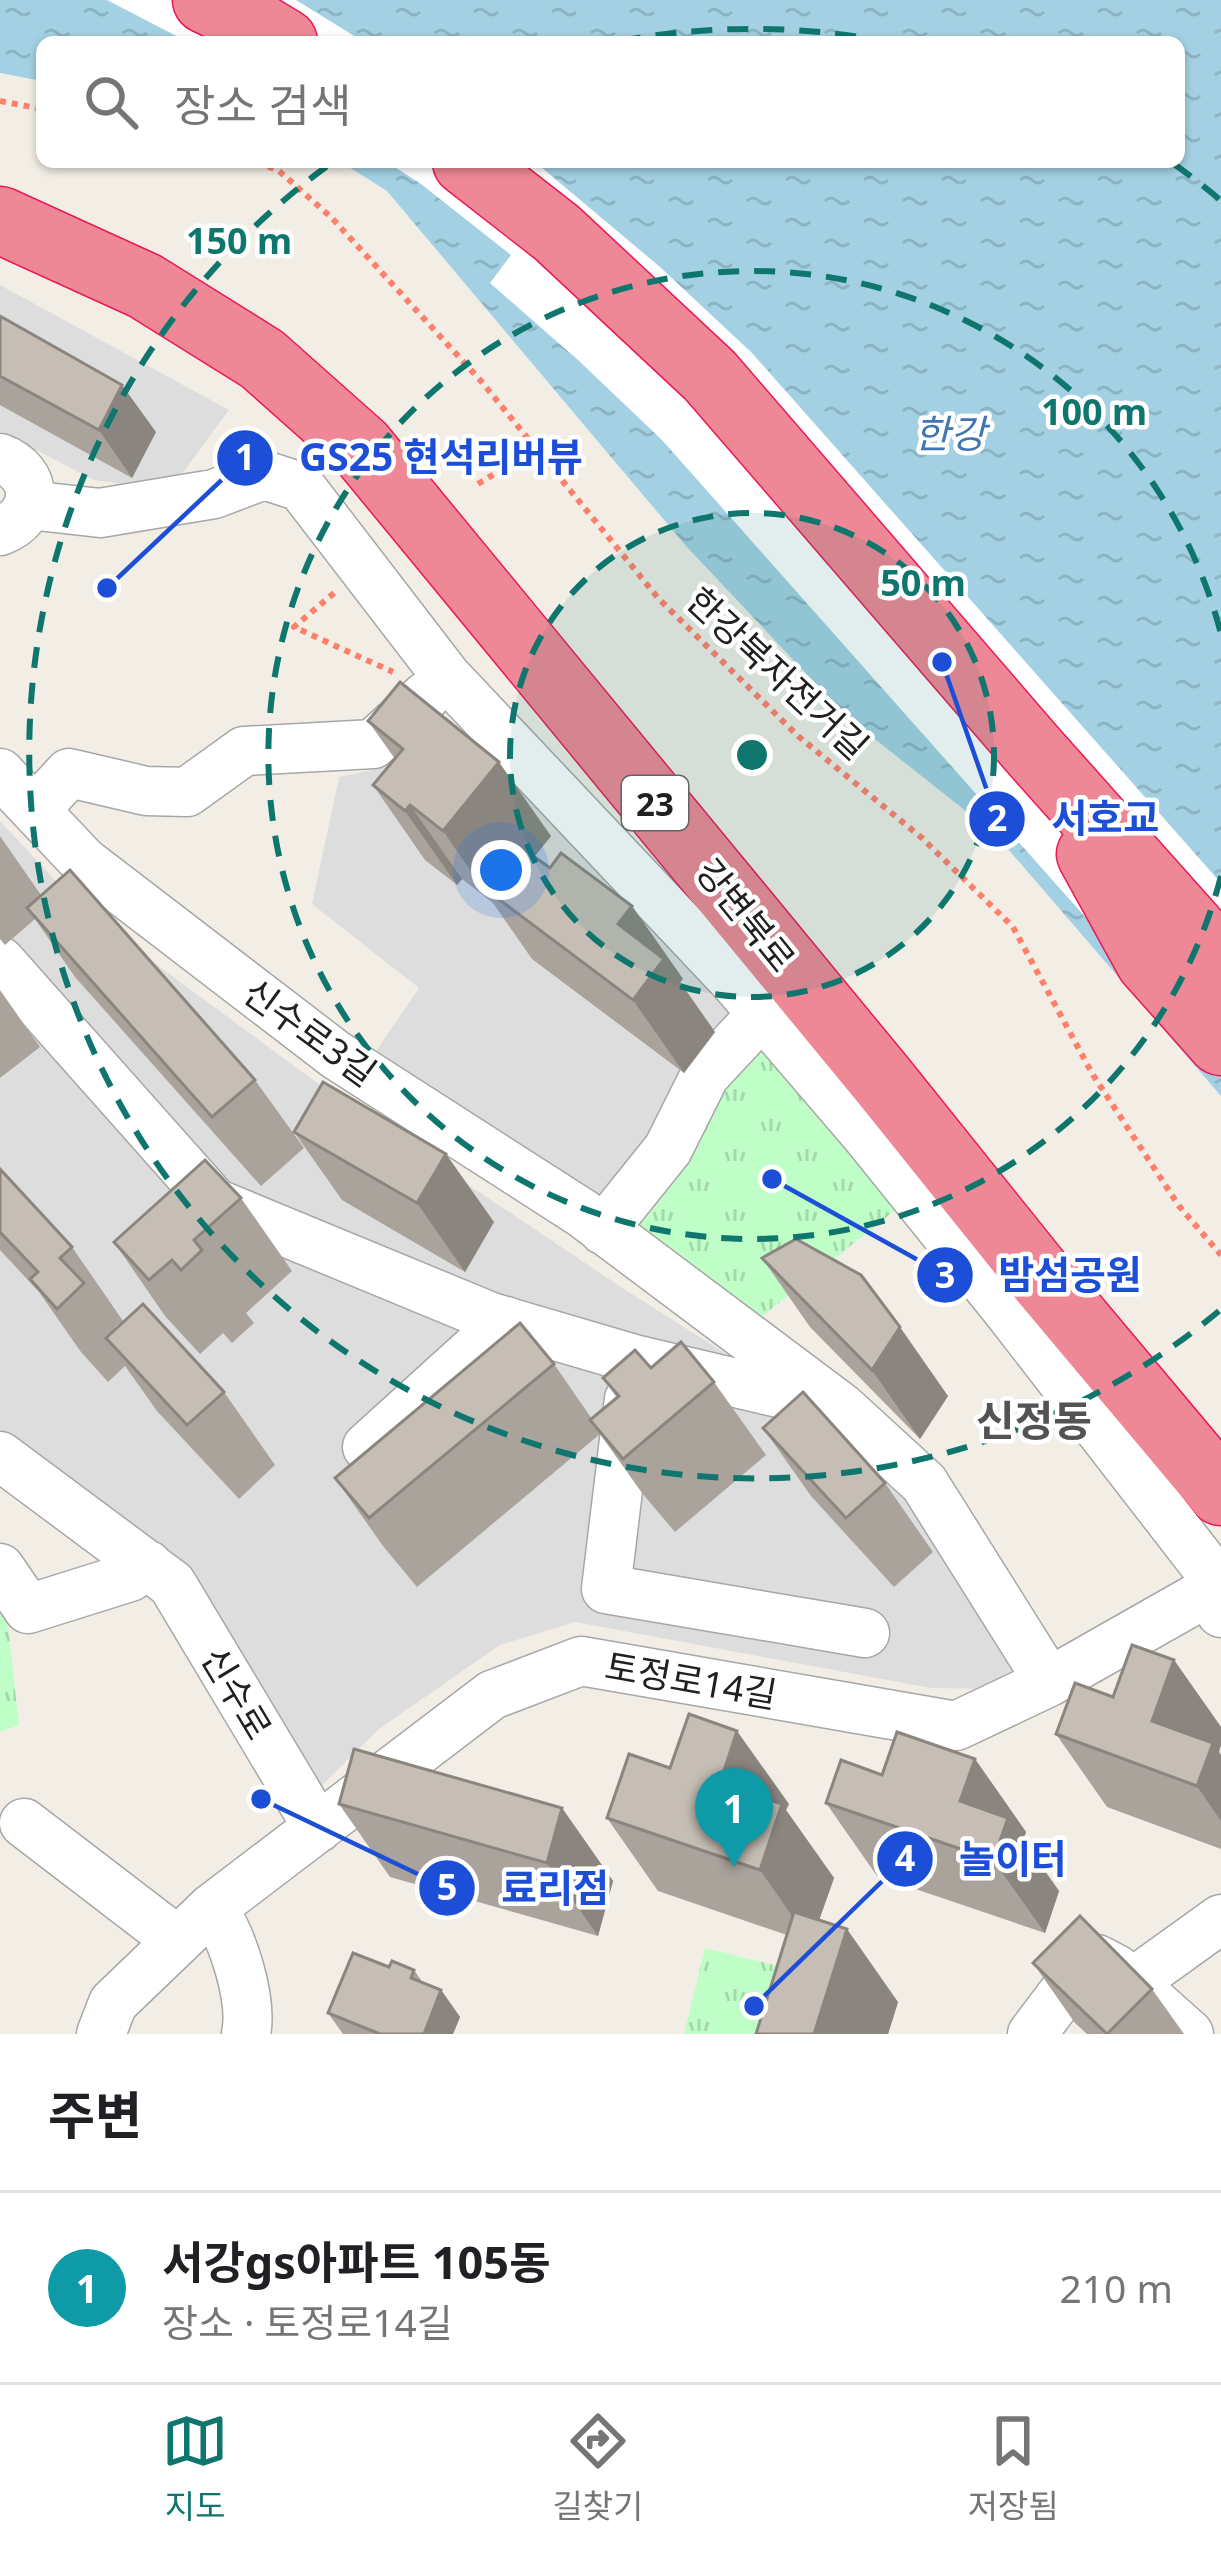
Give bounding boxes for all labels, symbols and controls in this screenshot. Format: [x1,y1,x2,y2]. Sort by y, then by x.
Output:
search box [36,36,1185,168]
icon: search [78,69,144,135]
text: 장소 검색 [174,74,351,135]
text: 150 m [186,216,292,265]
text: 100 m [1041,387,1147,436]
water label: 한강 [914,406,991,459]
callout: GS25 현석리버뷰 [215,420,607,495]
text: GS25 현석리버뷰 [299,429,583,482]
text: 1 [235,432,255,481]
text: 50 m [880,558,966,607]
street label: 한강북자전거길 [677,576,879,770]
centre of rings [731,734,773,776]
road number: 23 [622,776,688,830]
callout: 서호교 [967,781,1183,856]
text: 서호교 [1051,790,1159,843]
text: 2 [987,793,1007,842]
your location [471,840,531,900]
street label: 강변북로 [685,848,807,982]
street label: 신수로3길 [234,967,386,1097]
callout: 밤섬공원 [915,1238,1166,1313]
text: 밤섬공원 [998,1247,1142,1300]
text: 3 [935,1250,955,1299]
district label: 신정동 [976,1391,1092,1448]
street label: 신수로 [190,1638,284,1748]
street label: 토정로14길 [601,1641,781,1719]
pin: 1 [695,1768,773,1867]
callout: 놀이터 [875,1821,1091,1896]
text: 놀이터 [959,1831,1067,1884]
text: 4 [895,1833,915,1882]
callout: 료리점 [417,1850,633,1925]
text: 료리점 [501,1860,609,1913]
text: 5 [437,1862,457,1911]
text: 주변 [48,2079,142,2149]
text: 서강gs아파트 105동 [162,2231,550,2292]
text: 1 [76,2261,98,2314]
text: 210 m [1059,2261,1173,2314]
text: 장소 · 토정로14길 [162,2295,453,2348]
tab: 지도 [162,2408,228,2528]
tab: 길찾기 [552,2408,643,2528]
tab: 저장됨 [968,2408,1059,2528]

